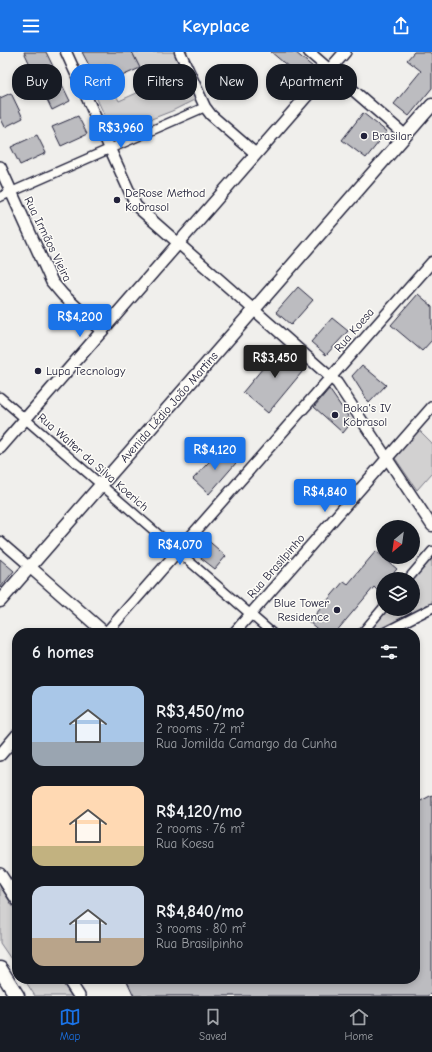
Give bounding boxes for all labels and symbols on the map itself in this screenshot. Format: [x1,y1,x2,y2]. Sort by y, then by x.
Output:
pin: R$3,960 [84,115,158,149]
place label: Brasilar [372,129,412,143]
marker: Brasilar [359,131,369,141]
place label: DeRose Method Kobrasol [125,186,205,214]
street label: Rua Irmãos Vieira [21,194,75,284]
marker: DeRose Method Kobrasol [112,195,122,205]
pin: R$4,200 [43,304,117,338]
street label: Rua Koesa [331,305,377,355]
pin: R$3,450 [238,345,312,379]
street label: Avenida Lédio João Martins [117,349,221,465]
place label: Lupa Tecnology [46,364,126,378]
marker: Lupa Tecnology [33,366,43,376]
place label: Boka's IV Kobrasol [343,401,392,429]
street label: Rua Walter da Silva Koerich [35,410,151,514]
marker: Boka's IV Kobrasol [330,410,340,420]
pin: R$4,120 [178,437,252,471]
pin: R$4,840 [288,479,362,513]
north arrow [376,520,420,564]
street label: Rua Brasilpinho [244,531,308,601]
pin: R$4,070 [143,532,217,566]
place label: Blue Tower Residence [274,596,329,624]
marker: Blue Tower Residence [332,605,342,615]

